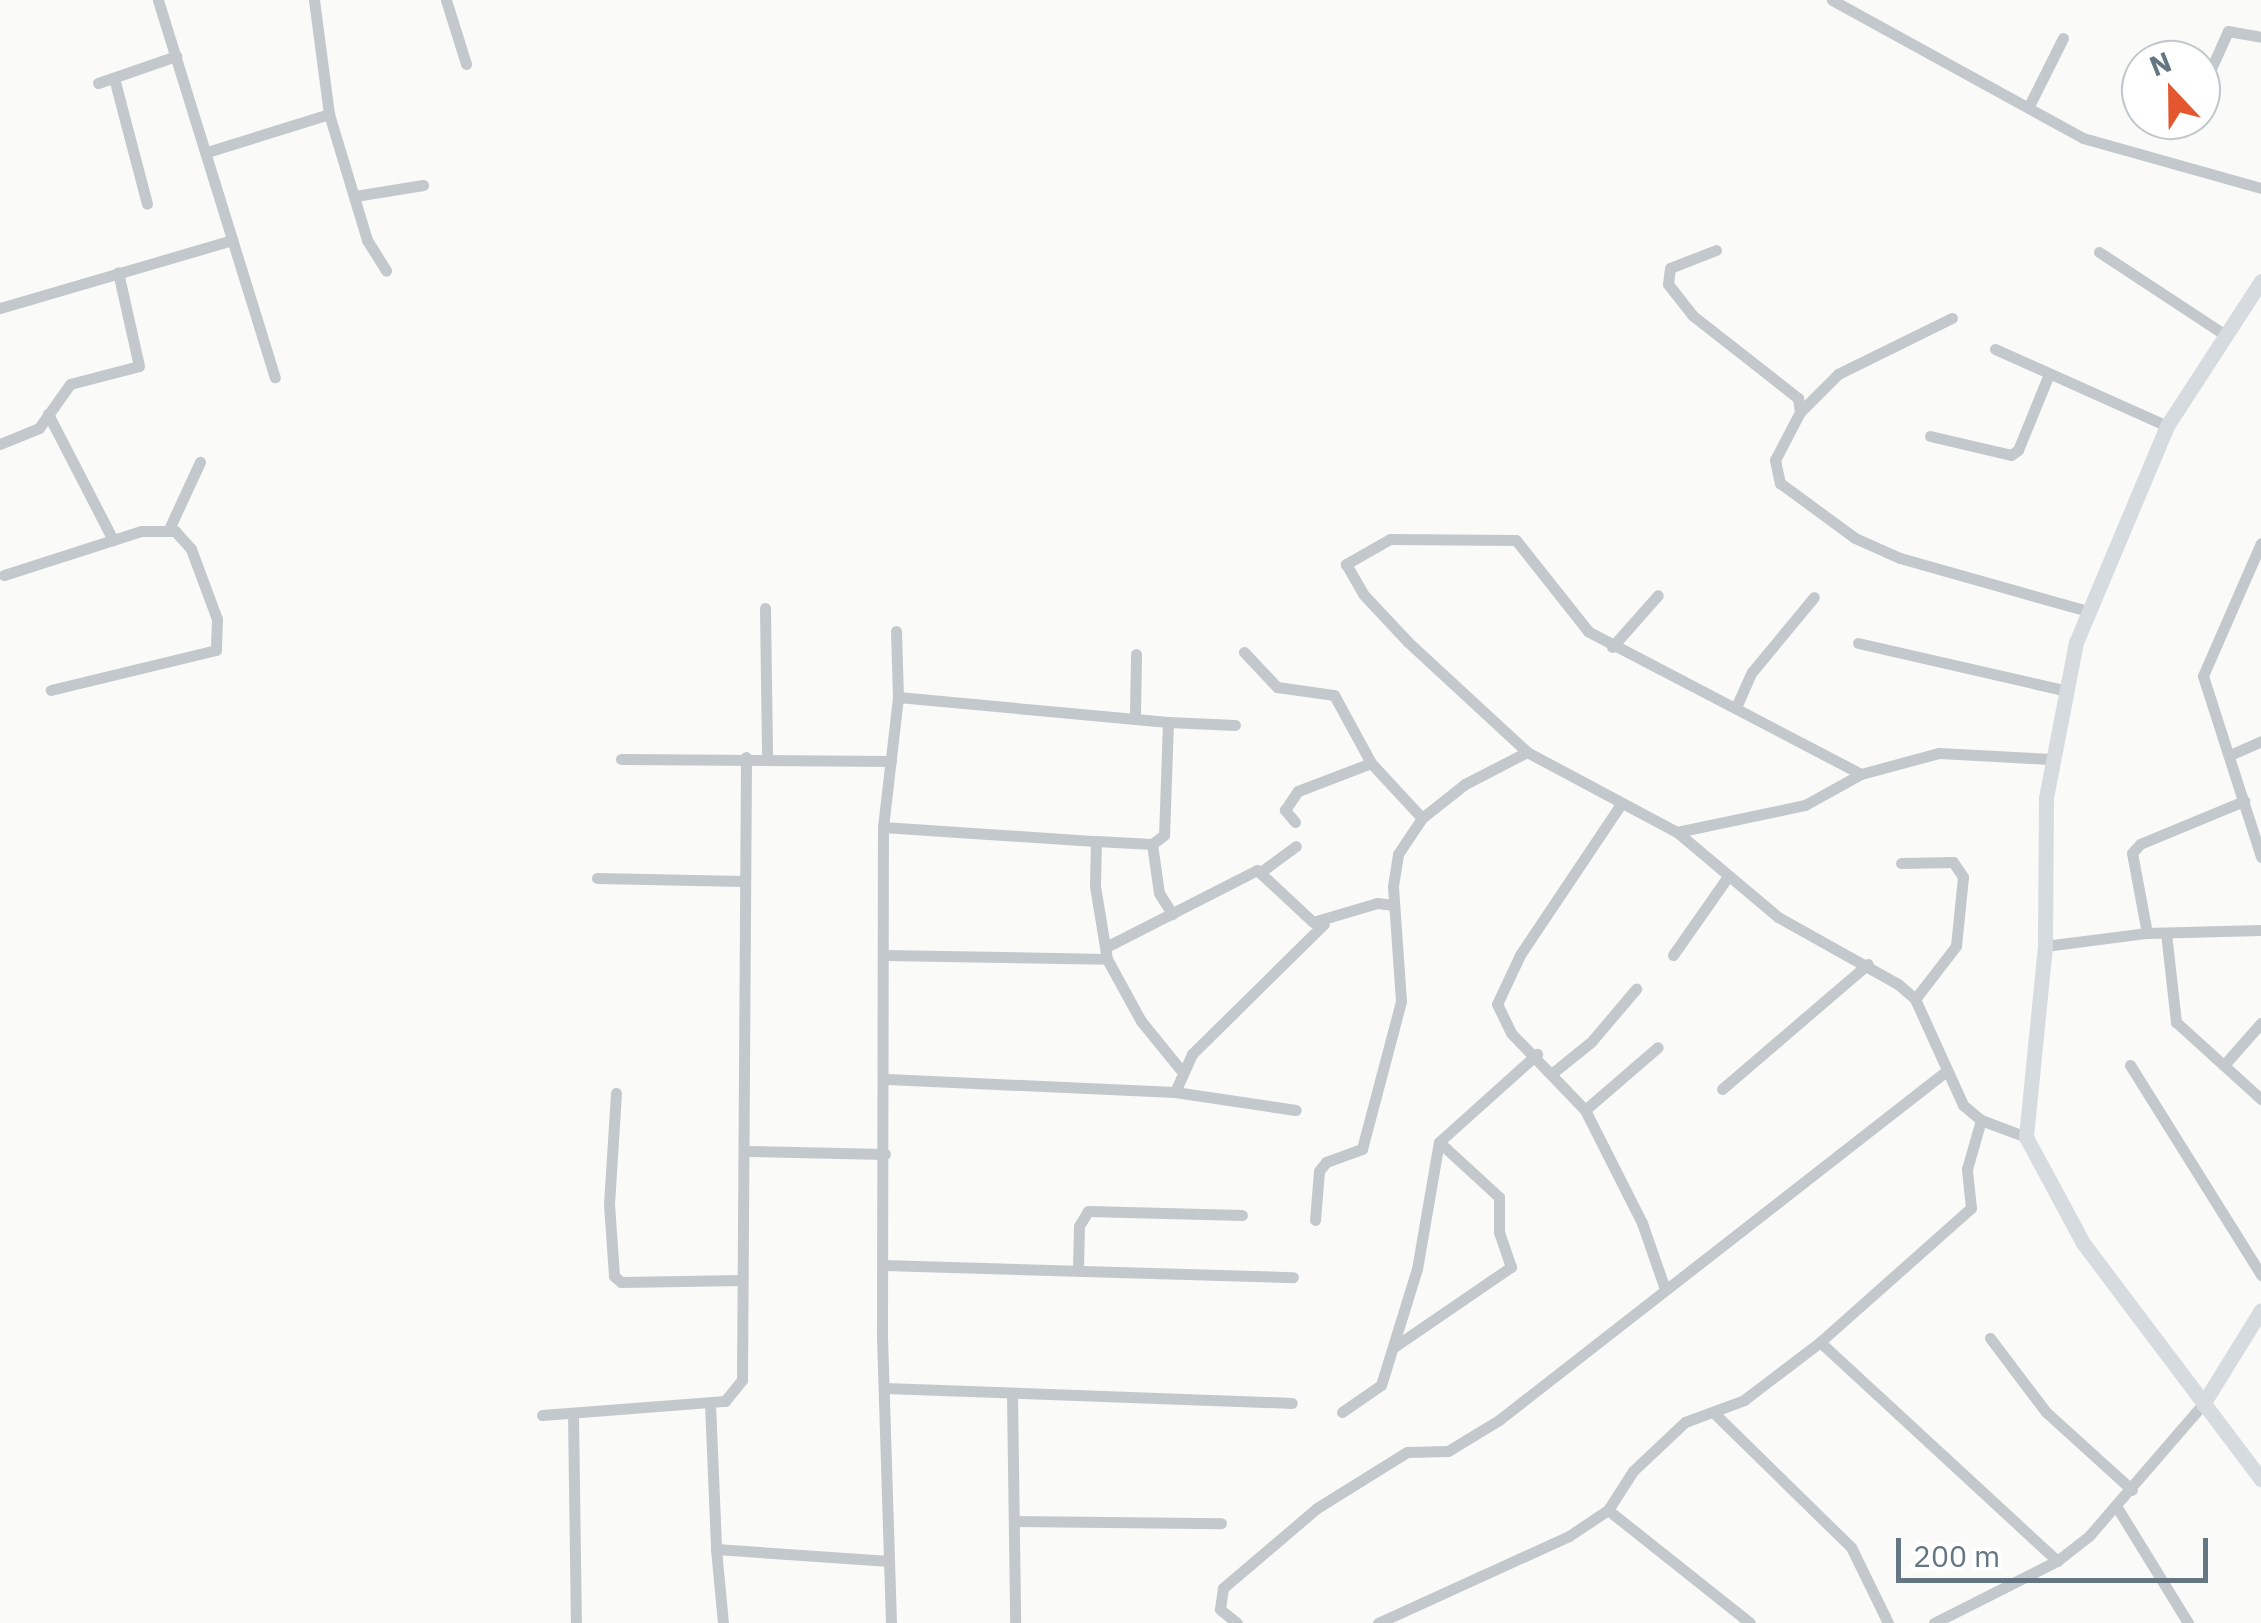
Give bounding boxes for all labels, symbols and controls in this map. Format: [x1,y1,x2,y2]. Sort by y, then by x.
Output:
north arrow [2121,40,2221,140]
text: N [2144,43,2177,85]
scale bar [1901,1518,2214,1580]
text: 200 m [1913,1536,2000,1575]

